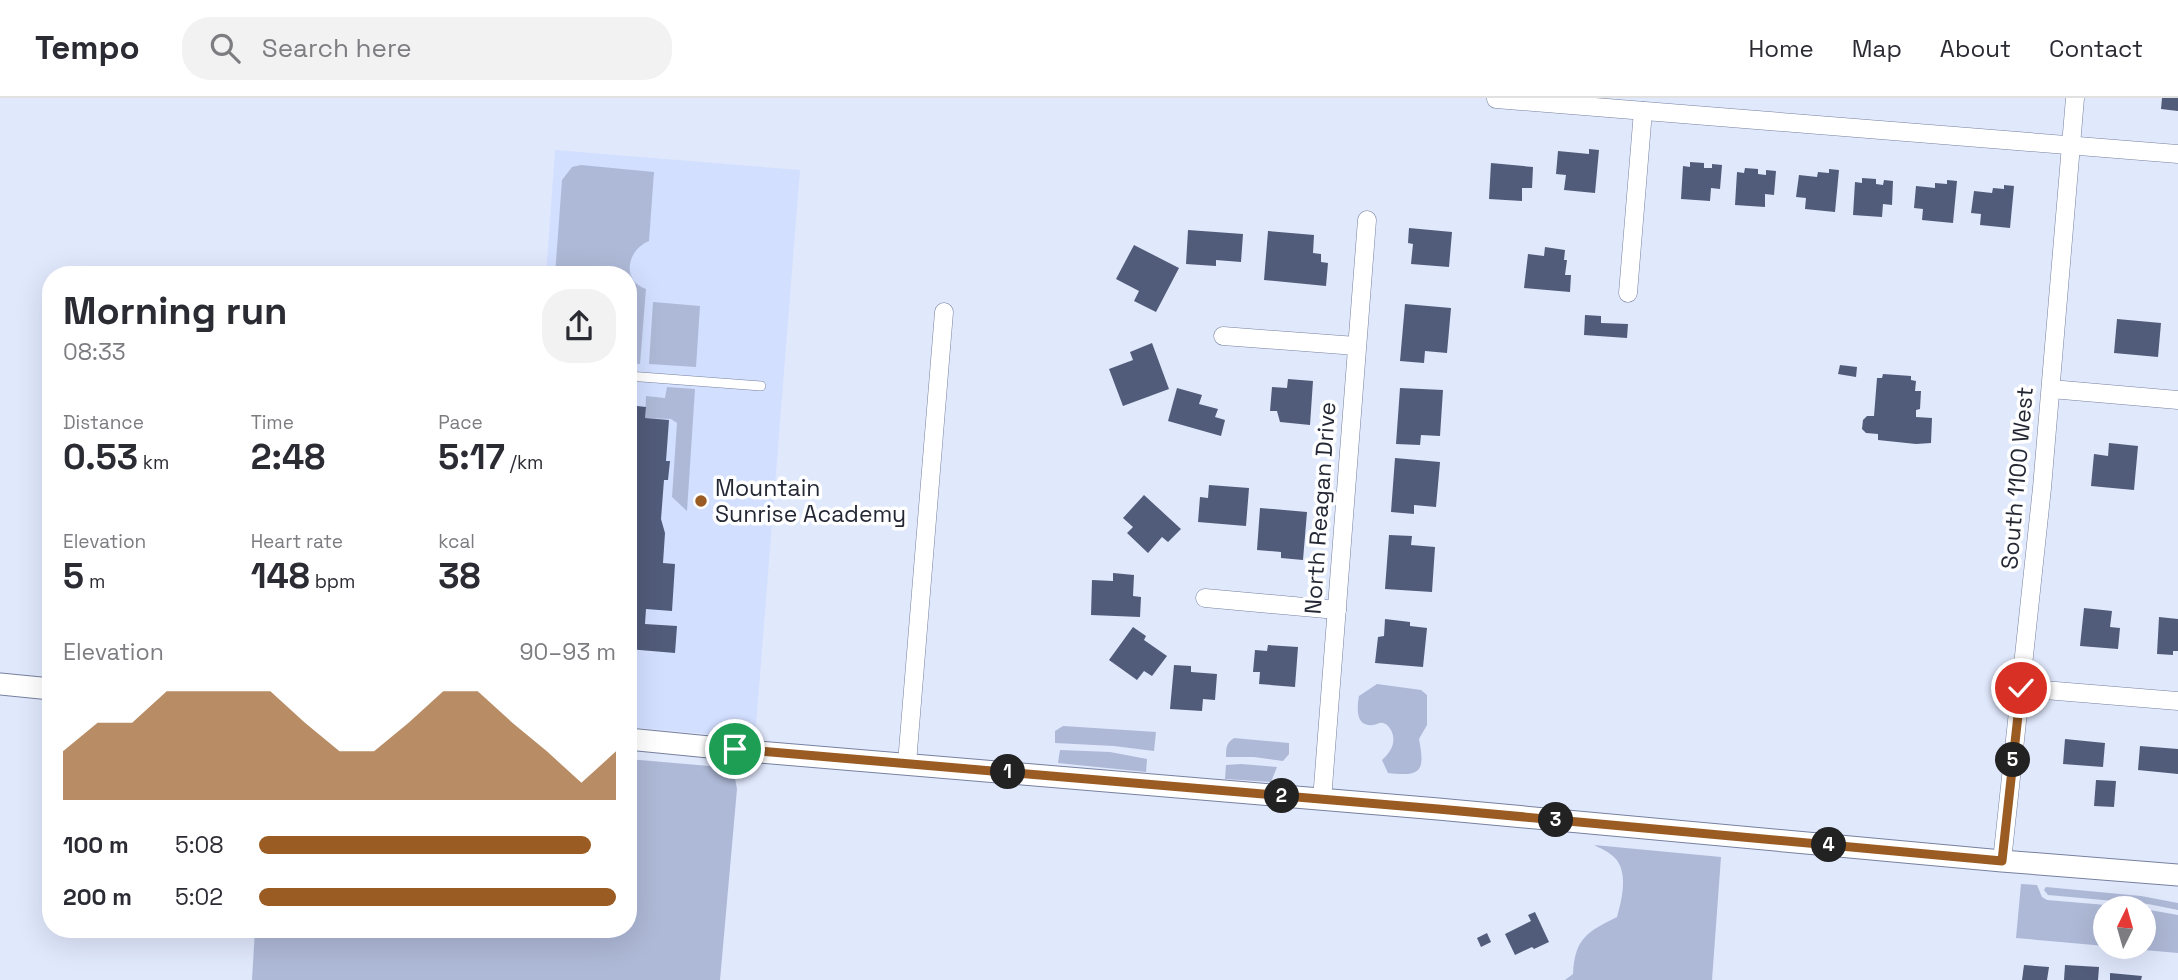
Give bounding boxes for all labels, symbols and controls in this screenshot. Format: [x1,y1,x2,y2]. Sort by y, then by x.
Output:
search box [182,17,672,80]
text: Tempo [35,27,140,69]
icon: search [206,29,244,67]
text: Search here [262,31,412,65]
text: Home [1748,33,1814,64]
text: Map [1852,33,1902,64]
text: About [1940,33,2011,64]
text: Contact [2049,33,2143,64]
text: Morning run [63,287,288,335]
button: share [542,289,616,363]
text: 08:33 [63,337,126,367]
street label: South 1100 West [1994,385,2040,571]
street label: North Reagan Drive [1298,401,1342,615]
text: Distance [63,410,144,435]
text: Time [251,410,294,435]
text: Pace [438,410,483,435]
text: 0.53 [63,435,138,479]
text: 2:48 [251,435,325,479]
text: 5:17 [438,435,505,479]
text: km [138,450,169,475]
text: /km [505,450,543,475]
place label: Mountain Sunrise Academy [715,473,906,529]
marker: Mountain Sunrise Academy [693,493,709,509]
text: Elevation [63,529,146,554]
text: Heart rate [251,529,343,554]
text: kcal [438,529,475,554]
text: 5 [63,554,84,598]
text: 148 [251,554,310,598]
text: 38 [438,554,481,598]
text: m [84,569,105,594]
text: bpm [310,569,355,594]
text: Elevation [63,637,164,667]
text: 90–93 m [520,637,616,667]
pin [1991,658,2051,718]
icon: check [2002,669,2040,707]
pin [705,719,765,779]
icon: arrive [716,730,754,768]
pin: 5 [1996,742,2030,778]
text: 5 [2007,747,2018,772]
pin: 1 [990,754,1026,790]
text: 1 [1003,759,1012,784]
pin: 2 [1264,778,1300,814]
text: 2 [1276,783,1287,808]
pin: 3 [1538,802,1574,838]
text: 3 [1550,807,1561,832]
pin: 4 [1812,828,1846,862]
text: 100 m [63,830,129,860]
text: 5:08 [175,830,224,860]
text: 4 [1822,832,1835,857]
text: 200 m [63,882,132,912]
text: 5:02 [175,882,223,912]
north arrow [2093,896,2156,959]
map controls [2093,896,2156,959]

